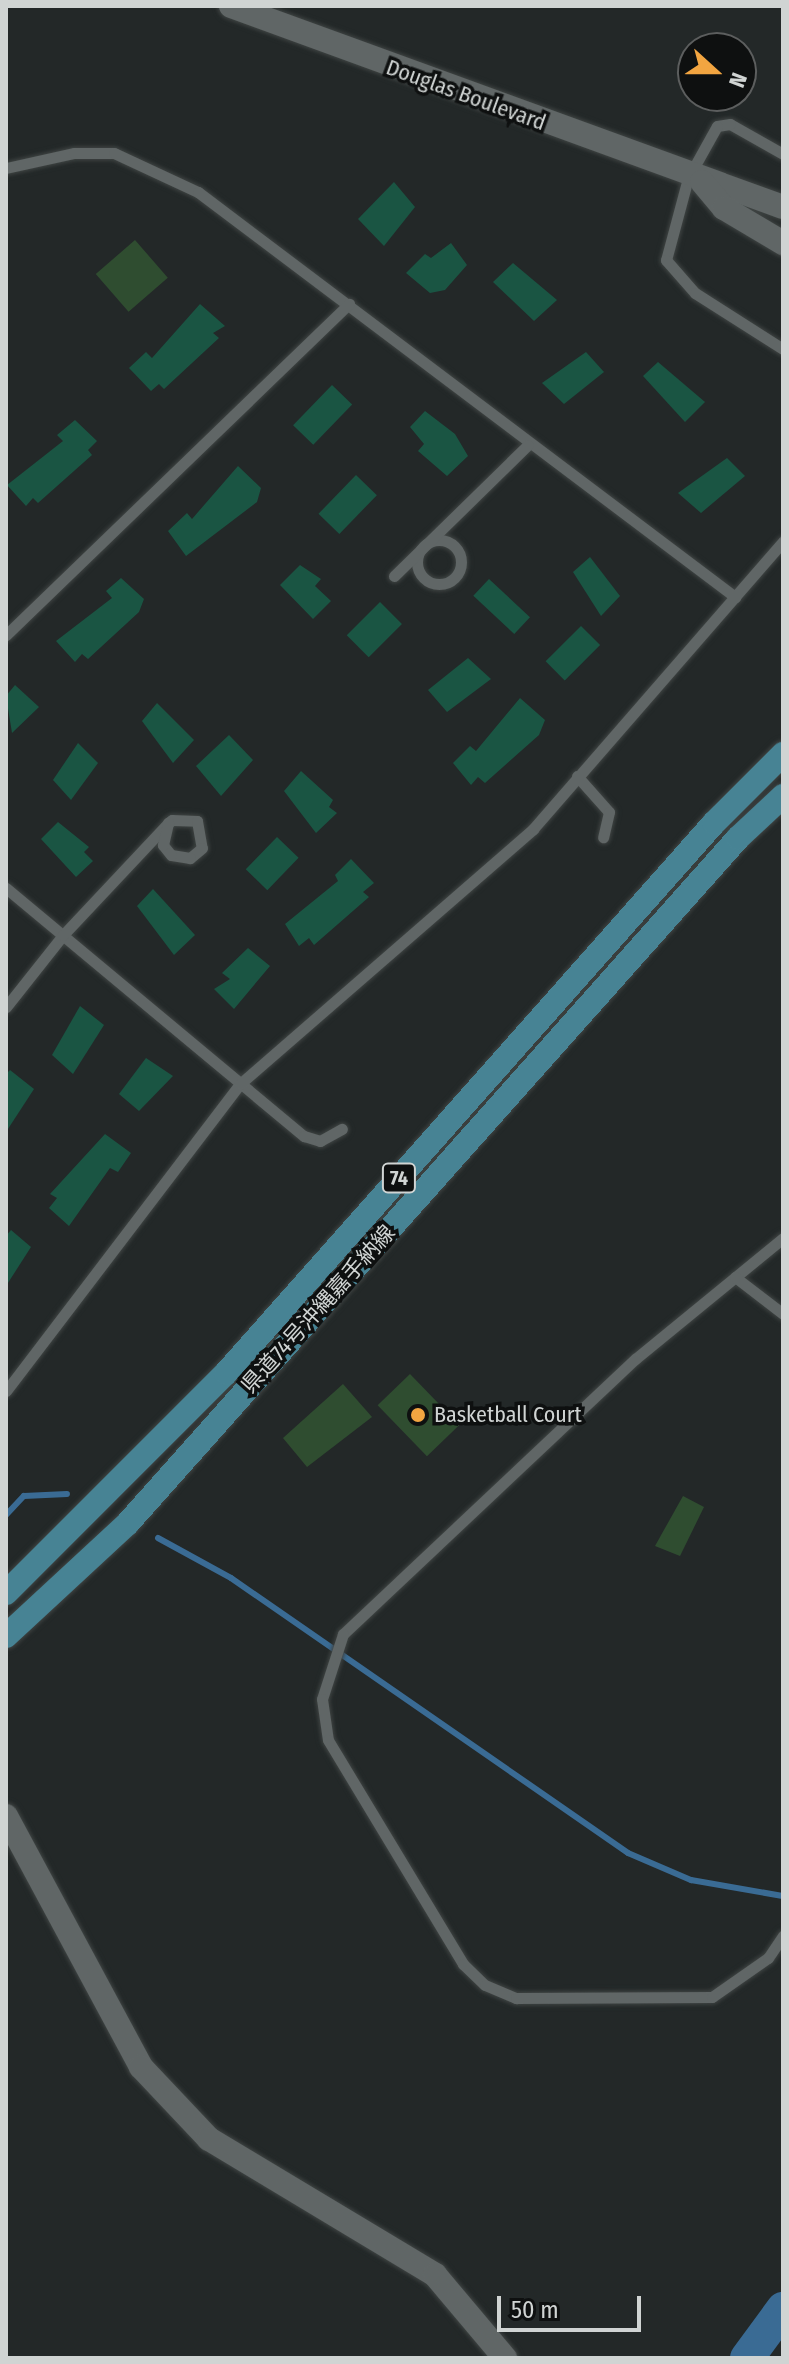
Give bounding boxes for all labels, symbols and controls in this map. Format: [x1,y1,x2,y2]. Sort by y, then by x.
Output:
north arrow [677,32,757,112]
street label: Douglas Boulevard [383,54,549,136]
text: N [723,69,753,91]
road number: 74 [381,1162,417,1194]
street label: 県道74号沖縄嘉手納線 [236,1220,400,1398]
place label: Basketball Court [434,1402,582,1428]
marker: Basketball Court [409,1406,427,1424]
scale bar [501,2280,645,2330]
text: 50 m [511,2296,559,2324]

